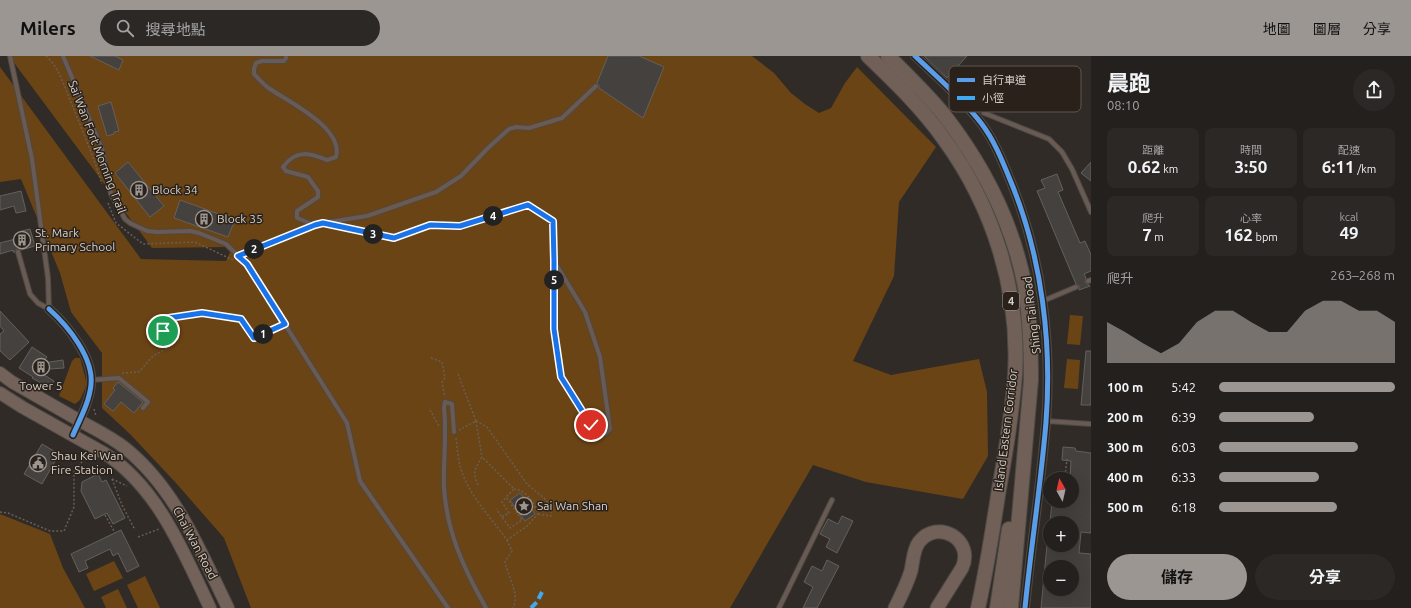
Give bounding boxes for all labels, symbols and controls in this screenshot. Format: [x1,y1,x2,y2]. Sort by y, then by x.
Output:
search box [100,10,380,46]
text: Milers [20,17,76,39]
icon: search [114,17,136,39]
text: 搜尋地點 [146,21,206,38]
text: 地圖 [1263,21,1291,37]
text: 圖層 [1313,21,1341,37]
text: 分享 [1363,21,1391,37]
legend [949,66,1081,112]
button: share [1353,69,1395,111]
text: 晨跑 [1107,70,1151,95]
text: 自行車道 [982,74,1026,86]
street label: Sai Wan Fort Morning Trail [66,78,129,215]
text: 小徑 [982,92,1004,104]
text: 08:10 [1107,98,1140,112]
text: 距離 [1142,144,1164,156]
text: 時間 [1240,144,1262,156]
text: 配速 [1338,144,1360,156]
text: 0.62 [1128,157,1161,176]
text: 3:50 [1235,157,1267,176]
text: 6:11 [1322,157,1355,176]
text: km [1161,163,1178,175]
text: /km [1355,163,1376,175]
building icon: Block 34 [129,180,149,200]
place label: Block 34 [152,183,198,196]
pin: 4 [483,206,503,226]
building icon: Block 35 [194,209,214,229]
text: 4 [490,210,496,222]
text: kcal [1340,211,1359,223]
place label: Block 35 [217,212,263,225]
text: 爬升 [1142,212,1164,224]
text: 心率 [1240,212,1262,224]
text: 49 [1339,223,1359,242]
pin: 3 [363,224,383,244]
text: 7 [1142,225,1152,244]
text: 162 [1224,225,1253,244]
place label: St. Mark Primary School [35,226,115,253]
text: 3 [370,228,376,240]
building icon: St. Mark Primary School [12,230,32,250]
text: m [1152,231,1164,243]
text: bpm [1253,231,1278,243]
pin: 2 [244,239,264,259]
text: 2 [251,243,257,255]
text: 263–268 m [1330,268,1395,282]
pin: 5 [544,270,564,290]
text: 爬升 [1107,271,1133,285]
text: 5 [551,274,557,286]
street label: Shing Tai Road [1020,275,1043,355]
road number: 4 [1003,292,1019,310]
pin [146,314,180,348]
icon: arrive [152,320,174,342]
pin: 1 [253,324,273,344]
text: 1 [260,328,266,340]
building icon: Tower 5 [31,357,51,377]
street label: Island Eastern Corridor [992,368,1019,492]
place label: Tower 5 [19,379,63,392]
text: 100 m [1107,380,1143,394]
text: 5:42 [1171,380,1196,394]
pin [574,408,608,442]
text: 200 m [1107,410,1143,424]
text: 6:39 [1171,410,1196,424]
icon: check [580,414,602,436]
text: 300 m [1107,440,1143,454]
text: 6:03 [1171,440,1196,454]
place label: Shau Kei Wan Fire Station [51,449,123,476]
public building icon: Shau Kei Wan Fire Station [28,453,48,473]
text: 400 m [1107,470,1143,484]
text: 6:33 [1171,470,1196,484]
north arrow [1043,472,1079,508]
map controls [1043,472,1079,596]
place icon: Sai Wan Shan [514,496,534,516]
place label: Sai Wan Shan [537,499,608,512]
text: 500 m [1107,500,1143,514]
text: 6:18 [1171,500,1196,514]
street label: Chai Wan Road [171,504,220,581]
button: + [1043,516,1079,552]
button: 儲存 [1107,554,1247,600]
button: 分享 [1255,554,1395,600]
button: − [1043,560,1079,596]

